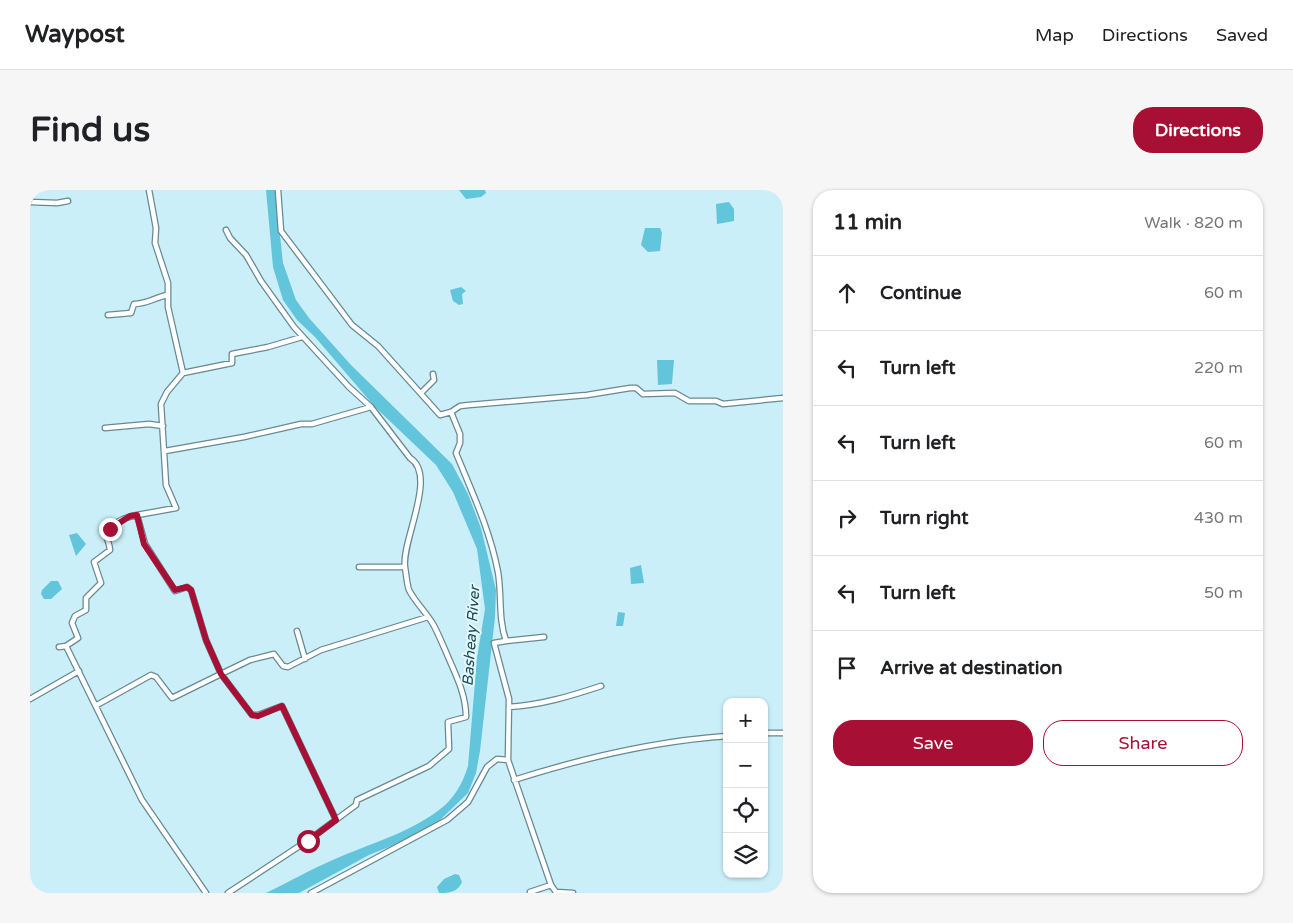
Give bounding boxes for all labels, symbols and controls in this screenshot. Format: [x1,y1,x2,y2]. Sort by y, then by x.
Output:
text: Waypost [25,20,125,49]
text: Map [1035,24,1074,46]
text: Directions [1102,24,1188,46]
text: Saved [1216,24,1268,46]
button: Directions [1133,107,1263,153]
text: Find us [30,109,150,151]
text: 11 min [833,210,902,235]
text: Walk · 820 m [1144,213,1243,233]
icon: ahead [833,279,861,307]
text: Continue [880,282,962,304]
text: 60 m [1204,283,1243,303]
icon: left [833,354,861,382]
text: Turn left [880,357,956,379]
text: 220 m [1194,358,1243,378]
icon: left [833,429,861,457]
text: Turn left [880,432,956,454]
text: 60 m [1204,433,1243,453]
icon: right [833,504,861,532]
text: Turn right [880,507,968,529]
text: 430 m [1194,508,1243,528]
route end [99,518,122,541]
icon: left [833,579,861,607]
text: Turn left [880,582,956,604]
water label: Basheay River [459,583,484,687]
text: 50 m [1204,583,1243,603]
icon: arrive [833,654,861,682]
text: Arrive at destination [880,657,1063,679]
map controls [723,698,768,878]
button: + [723,698,768,743]
button: Save [833,720,1033,766]
button: Share [1043,720,1243,766]
button: − [723,743,768,788]
button: locate [723,788,768,833]
route start [297,830,320,853]
button: layers [723,833,768,878]

